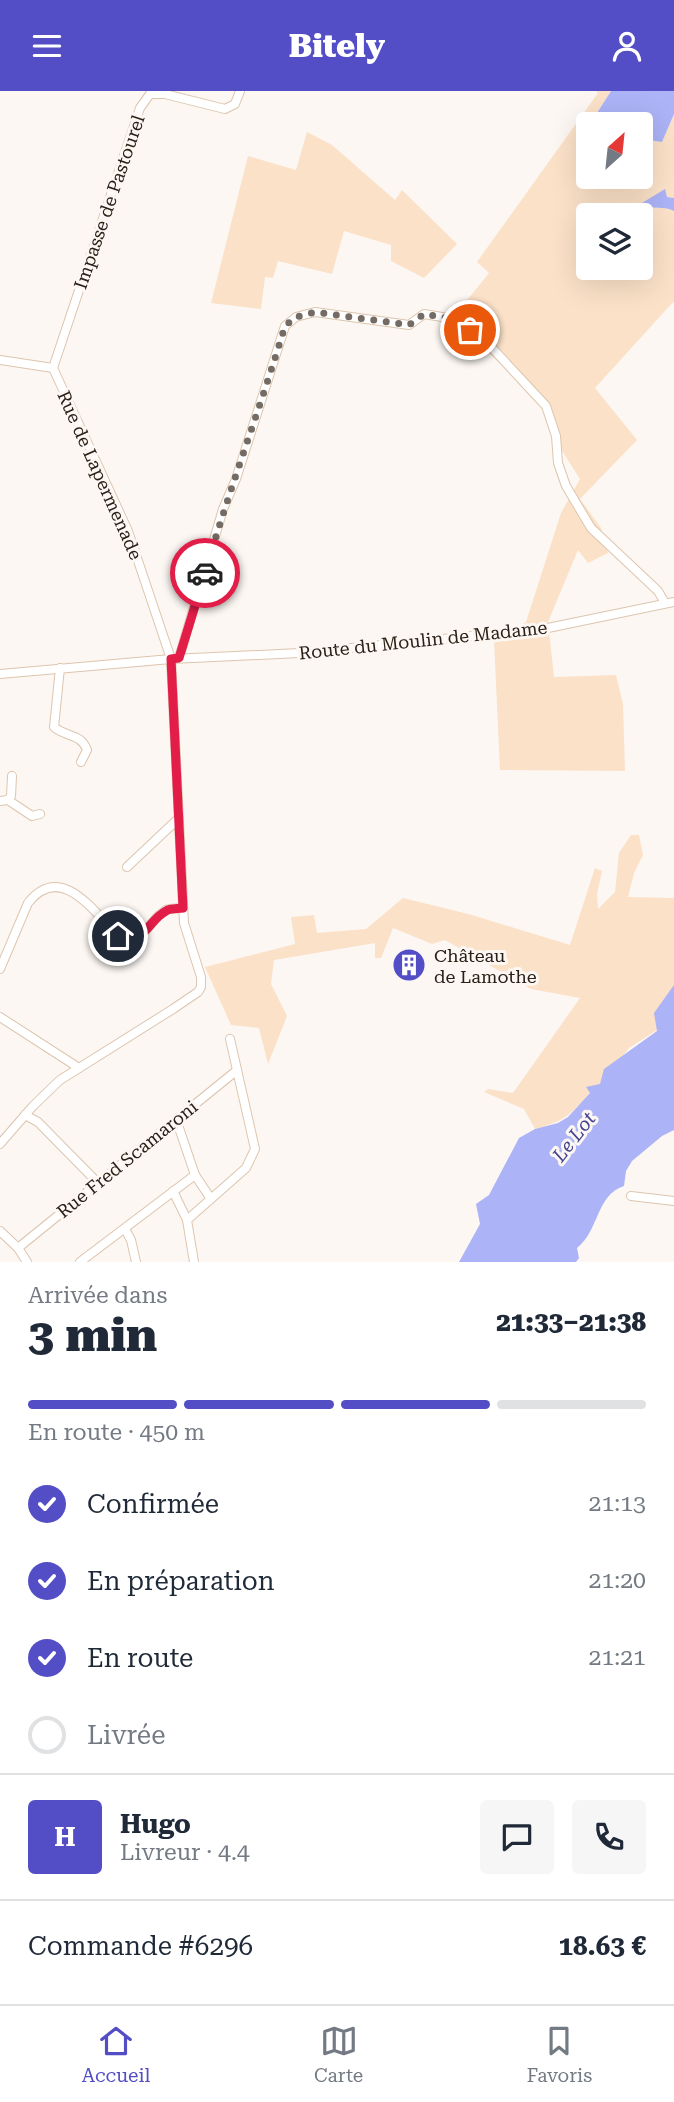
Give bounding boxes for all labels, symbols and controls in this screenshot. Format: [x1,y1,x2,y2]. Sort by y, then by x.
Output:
icon: menu [28,27,66,65]
text: Bitely [289,27,385,65]
icon: person [608,27,646,65]
street label: Impasse de Pastourel [69,112,149,292]
north arrow [576,112,653,189]
map controls [576,112,653,280]
button: layers [576,203,653,280]
pin [440,300,500,360]
icon: bag [451,311,489,349]
street label: Rue de Lapermenade [53,387,147,563]
courier [170,538,240,608]
icon: car [186,554,224,592]
street label: Route du Moulin de Madame [298,616,548,663]
pin [88,906,148,966]
icon: home [99,917,137,955]
place label: Château de Lamothe [434,945,537,987]
building icon: Château de Lamothe [390,946,428,984]
street label: Rue Fred Scamaroni [52,1096,202,1222]
water label: Le Lot [547,1108,600,1167]
text: Arrivée dans [28,1282,167,1309]
text: 21:33–21:38 [496,1307,646,1337]
text: 3 min [28,1308,157,1362]
text: En route · 450 m [28,1419,205,1446]
icon: check [28,1485,66,1523]
text: Confirmée [87,1489,219,1519]
text: 21:13 [589,1490,646,1517]
icon: check [28,1562,66,1600]
text: En préparation [87,1566,275,1596]
text: 21:20 [589,1567,646,1594]
icon: check [28,1639,66,1677]
text: En route [87,1643,193,1673]
text: 21:21 [589,1644,646,1671]
text: Livrée [87,1720,166,1750]
button: chat [480,1800,554,1874]
button: phone [572,1800,646,1874]
text: Hugo [120,1809,191,1839]
text: H [54,1822,76,1852]
text: Livreur · 4.4 [120,1839,250,1866]
text: Commande #6296 [28,1931,253,1961]
text: 18.63 € [558,1931,646,1961]
tab: Accueil [82,2022,150,2087]
tab: Carte [314,2022,363,2087]
tab: Favoris [527,2022,592,2087]

